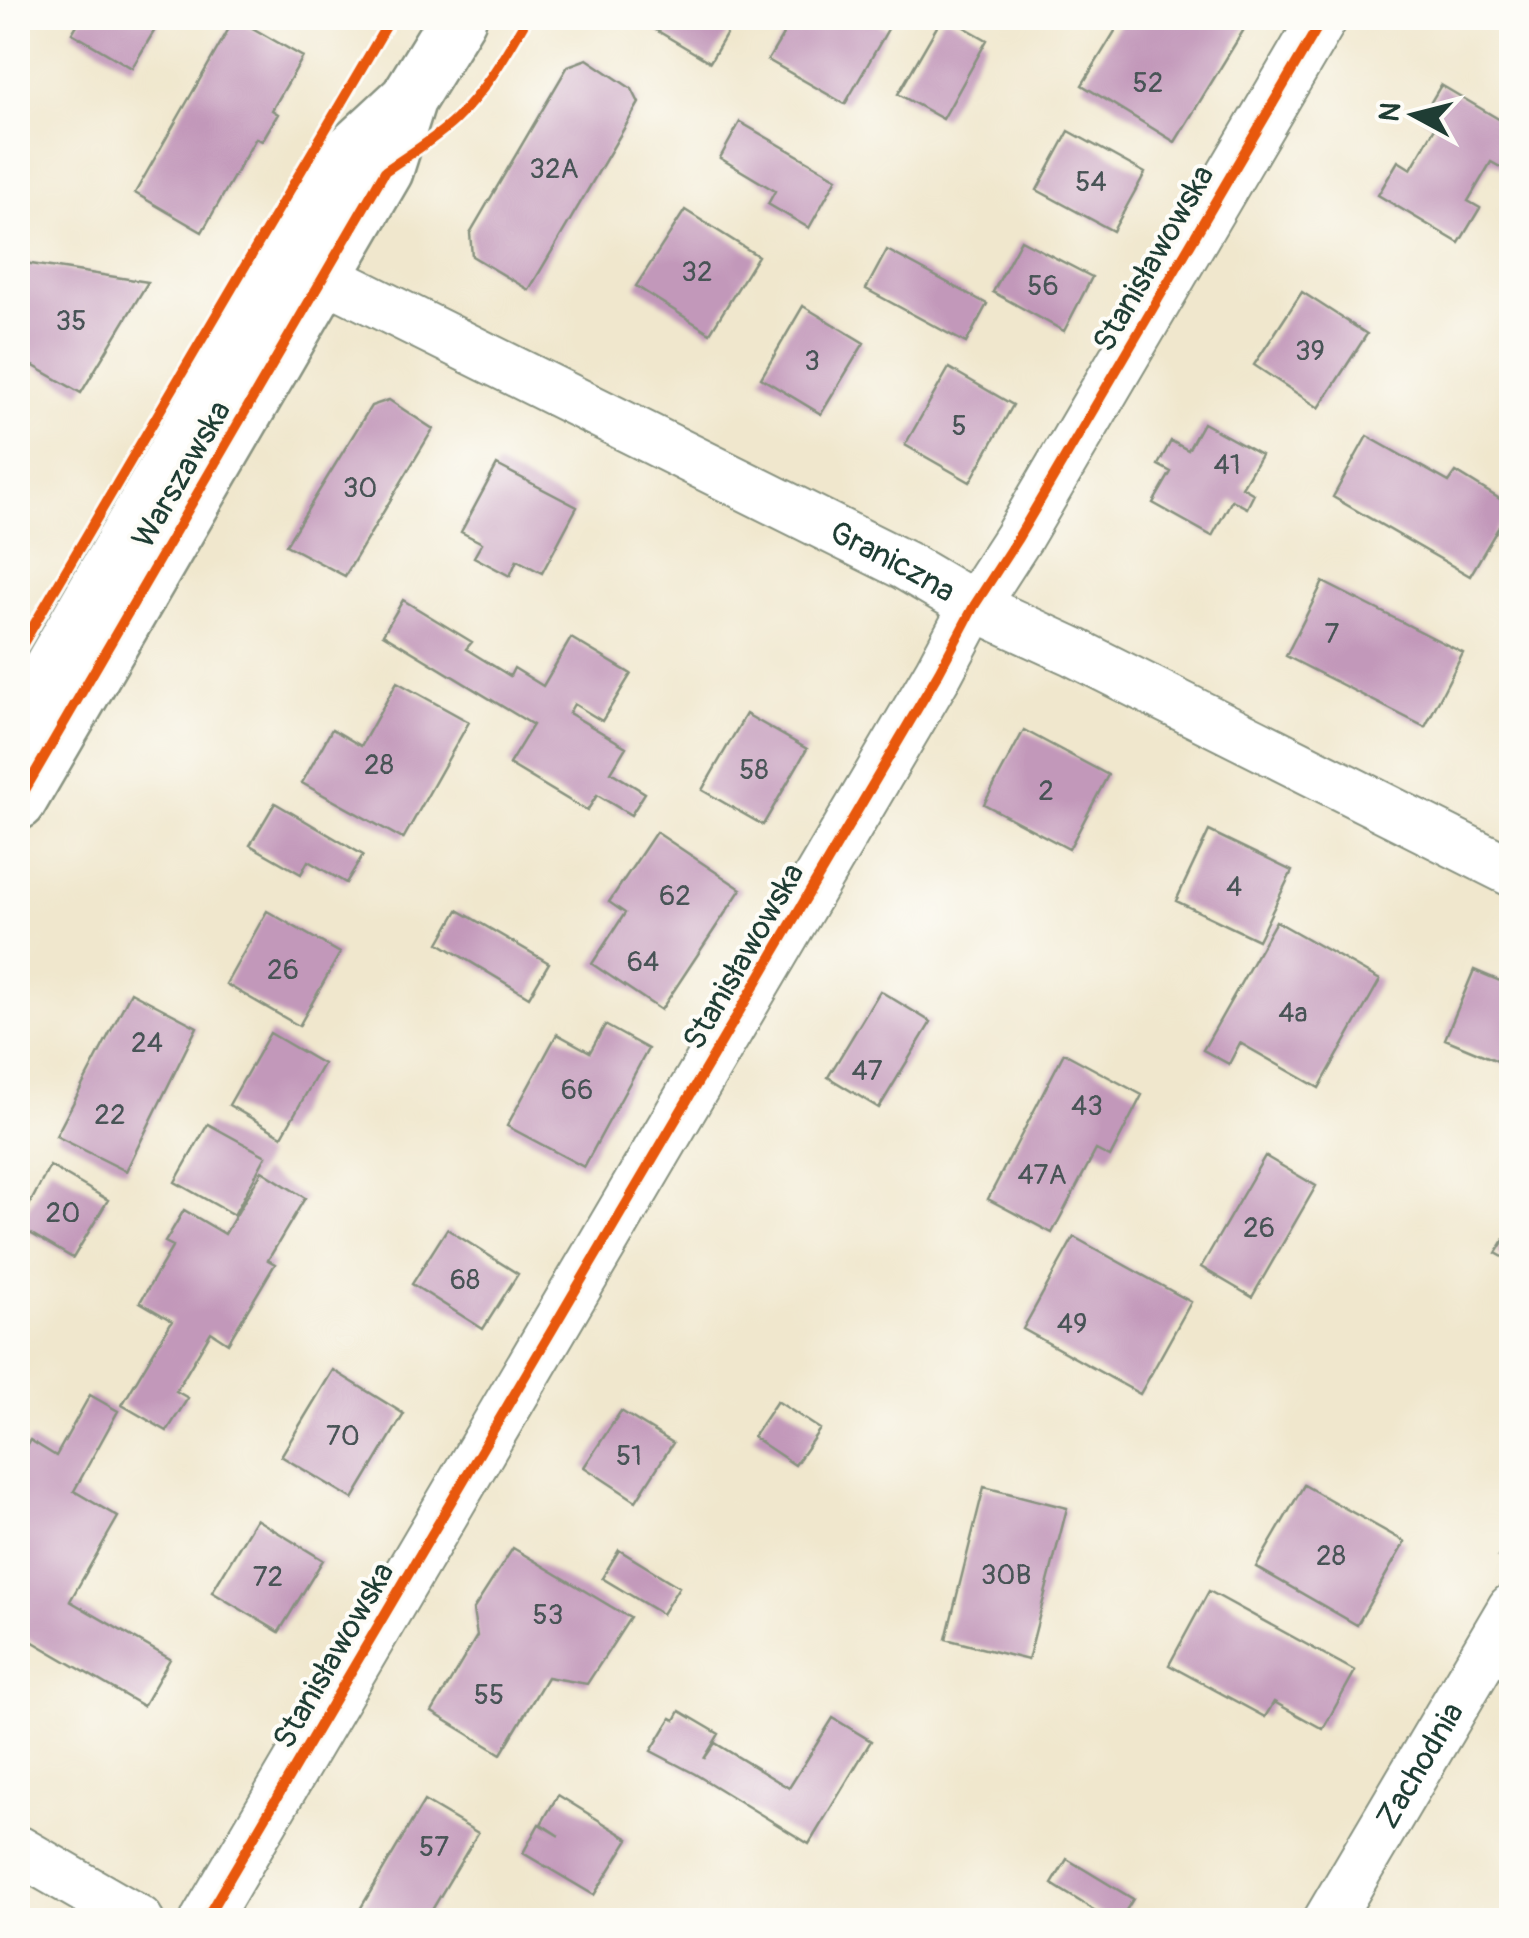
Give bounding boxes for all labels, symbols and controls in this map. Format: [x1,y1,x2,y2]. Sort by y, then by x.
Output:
north arrow [1364,65,1464,165]
house number: 52 [1133,66,1163,101]
text: N [1372,101,1409,124]
house number: 32A [529,152,579,187]
street label: Stanisławowska [1084,158,1223,359]
house number: 54 [1075,165,1107,200]
house number: 32 [681,255,713,290]
house number: 56 [1027,269,1059,304]
house number: 35 [56,304,86,339]
house number: 39 [1295,334,1325,369]
house number: 3 [804,344,820,379]
street label: Warszawska [124,394,240,555]
house number: 5 [951,409,967,444]
house number: 41 [1213,448,1241,483]
house number: 30 [343,471,377,506]
street label: Graniczna [823,512,962,612]
house number: 7 [1325,617,1340,652]
house number: 28 [364,748,394,783]
house number: 58 [739,753,769,788]
house number: 2 [1038,774,1054,809]
street label: Stanisławowska [674,856,813,1057]
house number: 4 [1226,870,1242,905]
house number: 62 [659,879,691,914]
house number: 64 [627,945,659,980]
house number: 26 [267,953,299,988]
house number: 4a [1278,996,1308,1031]
house number: 24 [131,1026,163,1061]
house number: 47 [851,1054,883,1089]
house number: 66 [561,1073,593,1108]
house number: 43 [1071,1089,1103,1124]
house number: 22 [94,1098,126,1133]
house number: 47A [1017,1158,1067,1193]
house number: 20 [46,1196,80,1231]
house number: 26 [1243,1211,1275,1246]
house number: 68 [450,1263,480,1298]
house number: 49 [1057,1307,1087,1342]
house number: 70 [326,1419,360,1454]
house number: 51 [616,1439,642,1474]
house number: 28 [1316,1539,1346,1574]
street label: Stanisławowska [264,1555,403,1756]
house number: 30B [981,1558,1031,1593]
house number: 72 [253,1560,283,1595]
house number: 53 [533,1598,563,1633]
house number: 55 [474,1678,504,1713]
street label: Zachodnia [1368,1695,1473,1836]
house number: 57 [419,1830,449,1865]

